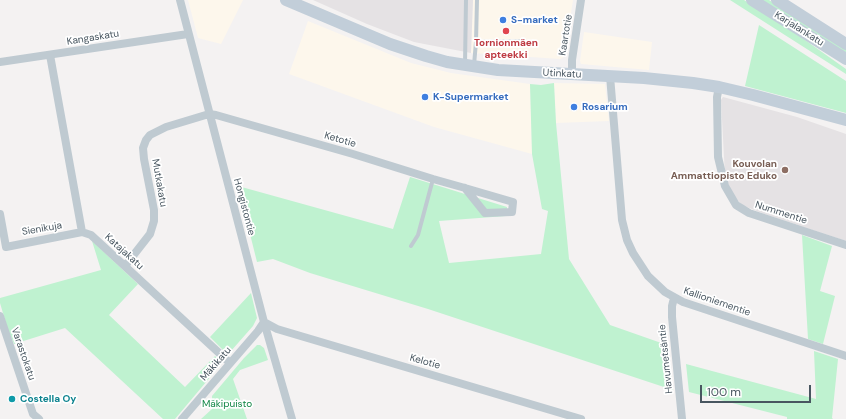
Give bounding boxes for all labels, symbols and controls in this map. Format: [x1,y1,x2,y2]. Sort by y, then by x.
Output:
street label: Karjalankatu [772,9,826,49]
street label: Kaartotie [557,13,575,57]
place label: S-market [511,14,558,26]
marker: S-market [498,15,508,25]
marker: Tornionmäen apteekki [501,26,511,36]
street label: Kangaskatu [66,28,120,48]
place label: Tornionmäen apteekki [474,37,538,60]
street label: Utinkatu [542,67,582,81]
place label: K-Supermarket [433,91,509,103]
marker: K-Supermarket [420,92,430,102]
place label: Rosarium [582,101,628,113]
marker: Rosarium [569,102,579,112]
street label: Ketotie [323,130,357,150]
street label: Mutkakatu [149,158,169,208]
place label: Kouvolan Ammattiopisto Eduko [671,158,777,182]
marker: Kouvolan Ammattiopisto Eduko [780,165,790,175]
street label: Hongistontie [231,177,257,237]
street label: Nummentie [754,199,808,227]
street label: Sienikuja [21,220,63,238]
street label: Katajakatu [102,231,146,273]
street label: Kallioniementie [682,285,752,319]
street label: Havumetsäntie [656,324,676,394]
street label: Varastokatu [8,326,38,382]
street label: Mäkikatu [198,345,234,383]
street label: Kelotie [408,352,442,372]
scale bar [702,377,813,403]
text: 100 m [707,384,741,400]
place label: Costella Oy [20,393,76,405]
marker: Costella Oy [7,394,17,404]
park label: Mäkipuisto [202,398,252,410]

